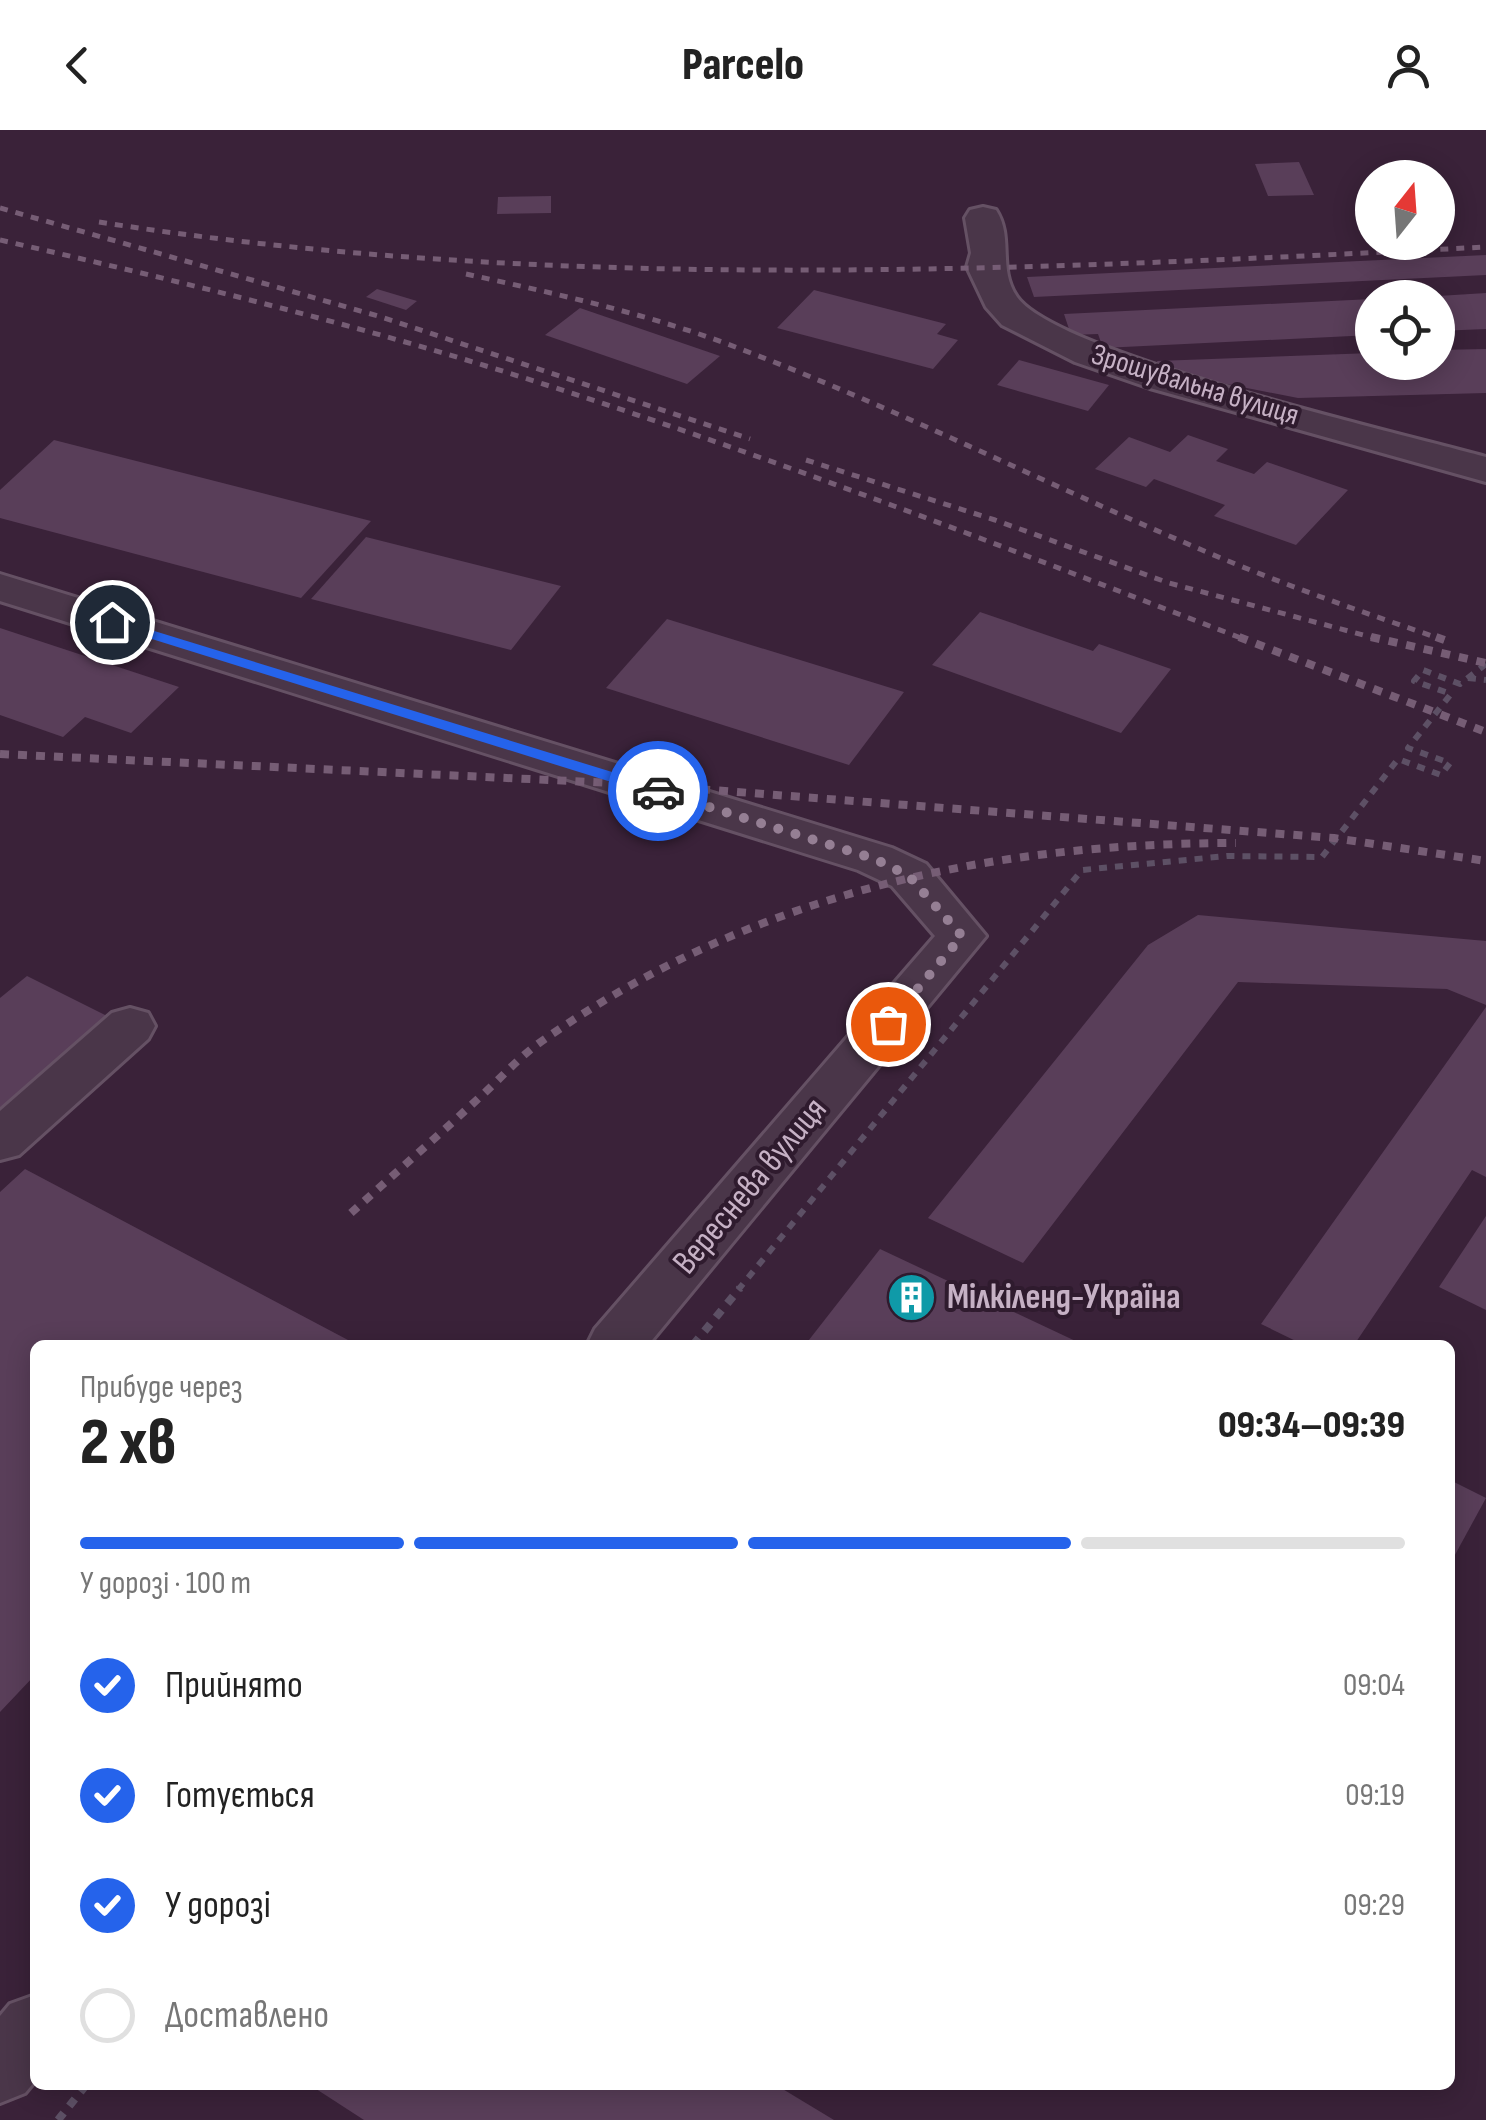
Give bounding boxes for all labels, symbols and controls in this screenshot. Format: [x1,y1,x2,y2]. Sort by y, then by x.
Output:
icon: back [50,38,105,93]
text: Parcelo [682,38,804,93]
icon: person [1381,38,1436,93]
north arrow [1355,160,1455,260]
map controls [1355,160,1455,380]
button: locate [1355,280,1455,380]
street label: Зрошувальна вулиця [1087,336,1303,434]
pin [70,580,155,665]
icon: home [85,595,140,650]
courier [608,741,708,841]
icon: car [631,764,686,819]
pin [846,982,931,1067]
icon: bag [861,997,916,1052]
street label: Вереснева вулиця [664,1089,836,1283]
building icon: Мілкіленд-Україна [886,1271,938,1323]
place label: Мілкіленд-Україна [947,1276,1181,1319]
text: Прибуде через [80,1368,243,1407]
text: 09:34–09:39 [1218,1403,1405,1448]
text: 2 хв [80,1405,176,1483]
text: У дорозі · 100 m [80,1564,251,1603]
icon: check [80,1658,135,1713]
text: Прийнято [165,1663,303,1708]
text: 09:04 [1343,1666,1405,1705]
icon: check [80,1768,135,1823]
text: Готується [165,1773,315,1818]
text: 09:19 [1345,1776,1405,1815]
icon: check [80,1878,135,1933]
text: У дорозі [165,1883,271,1928]
text: 09:29 [1343,1886,1405,1925]
text: Доставлено [165,1993,329,2038]

